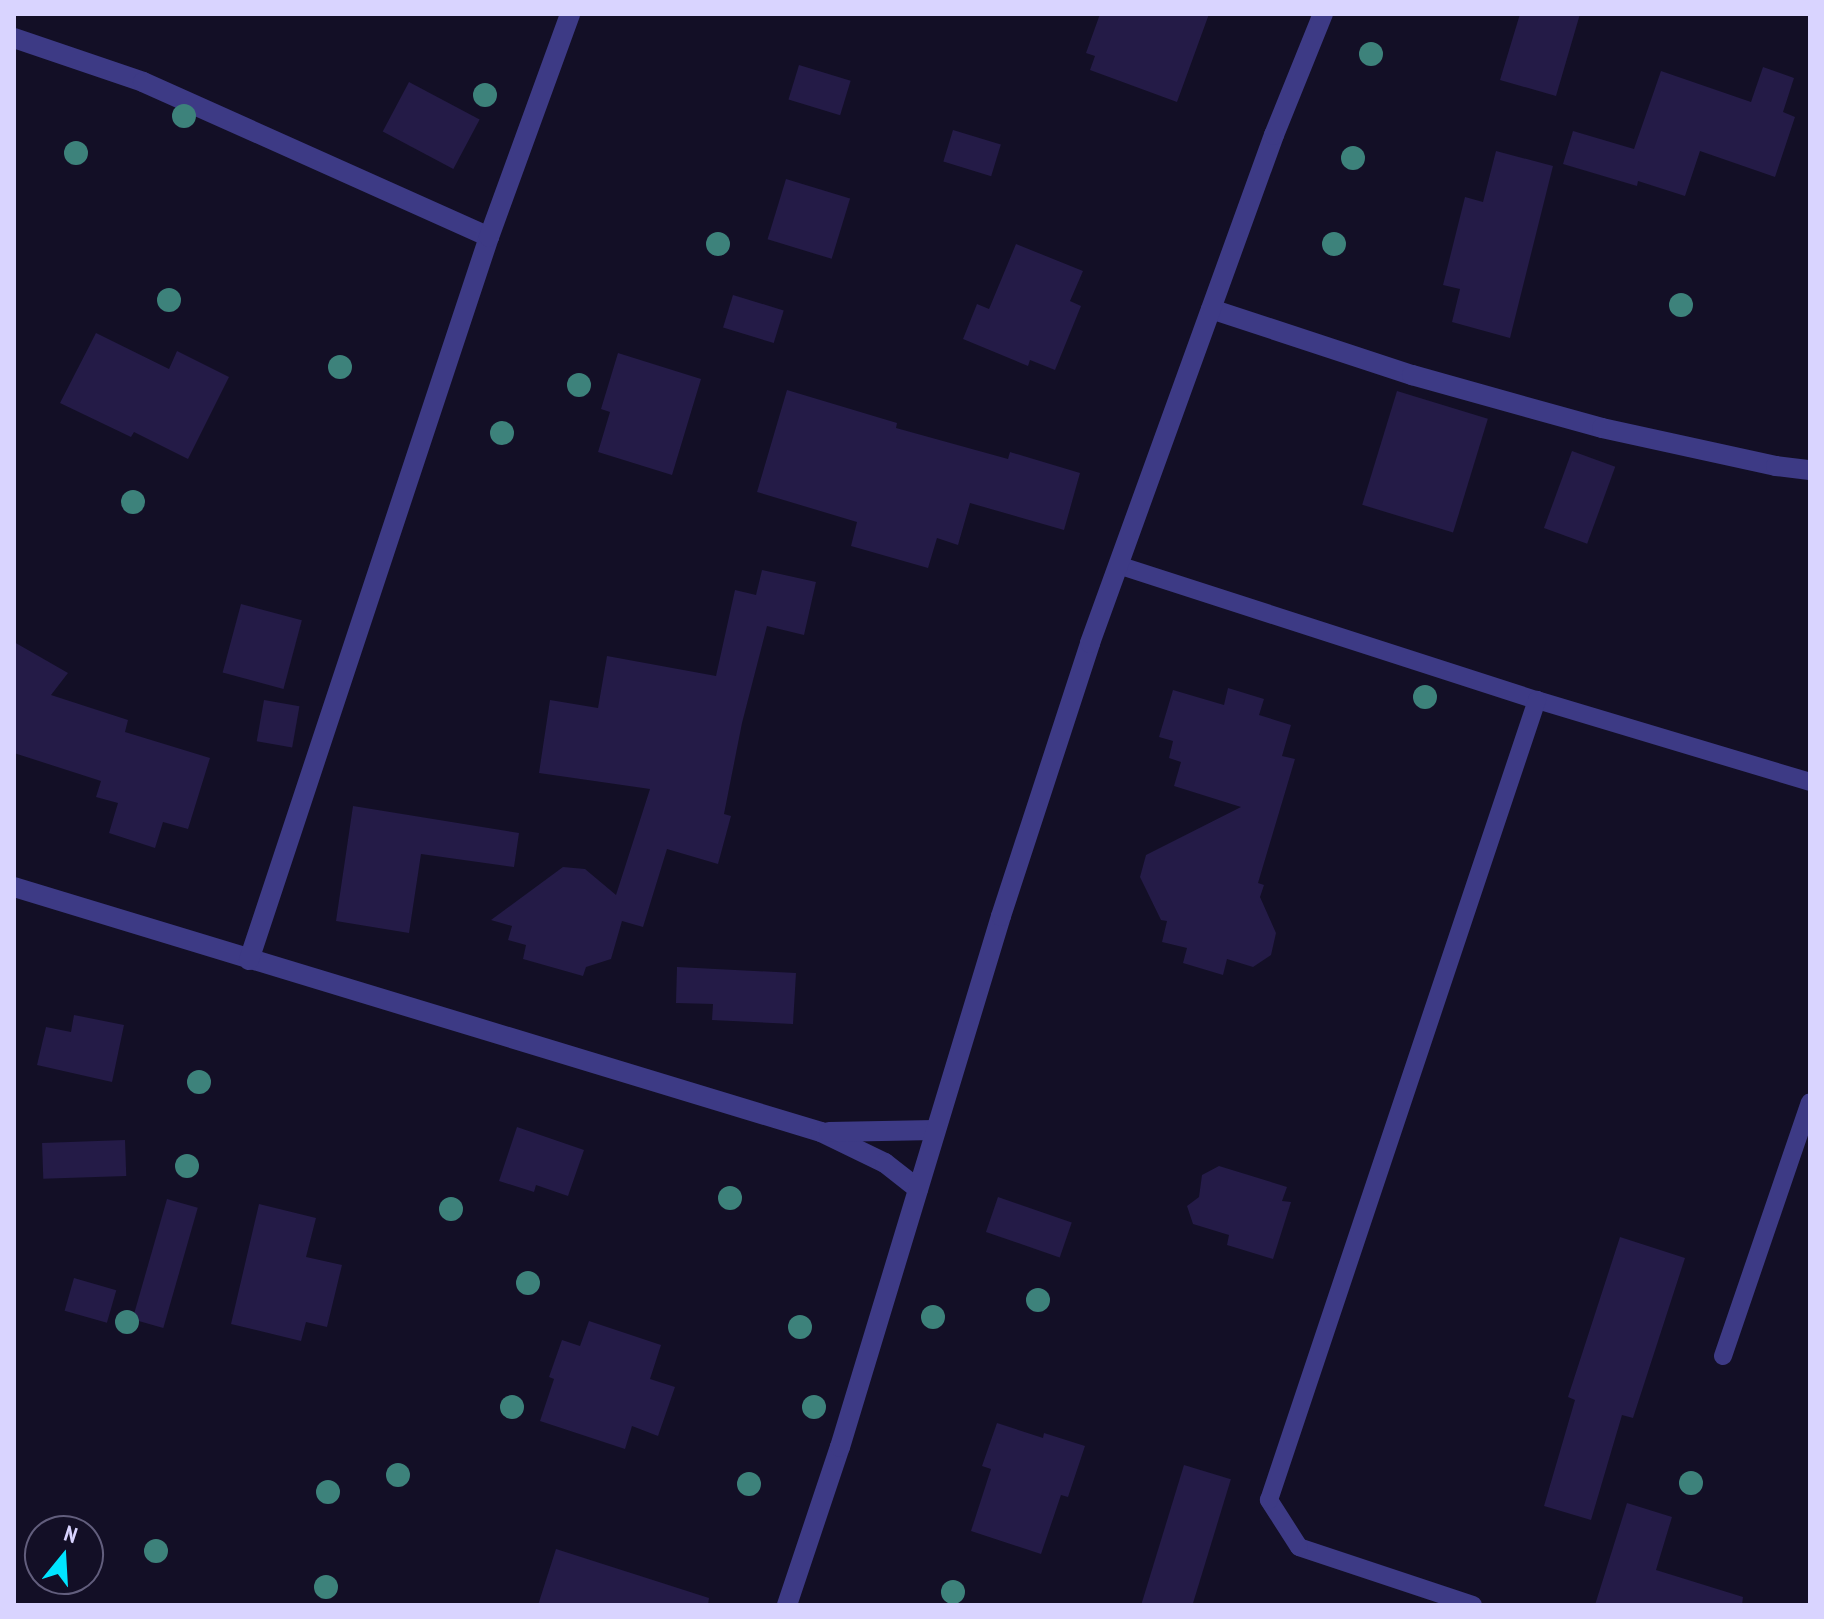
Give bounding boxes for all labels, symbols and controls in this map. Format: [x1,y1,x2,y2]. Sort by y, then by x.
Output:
north arrow [24,1515,104,1595]
text: N [61,1519,81,1549]

